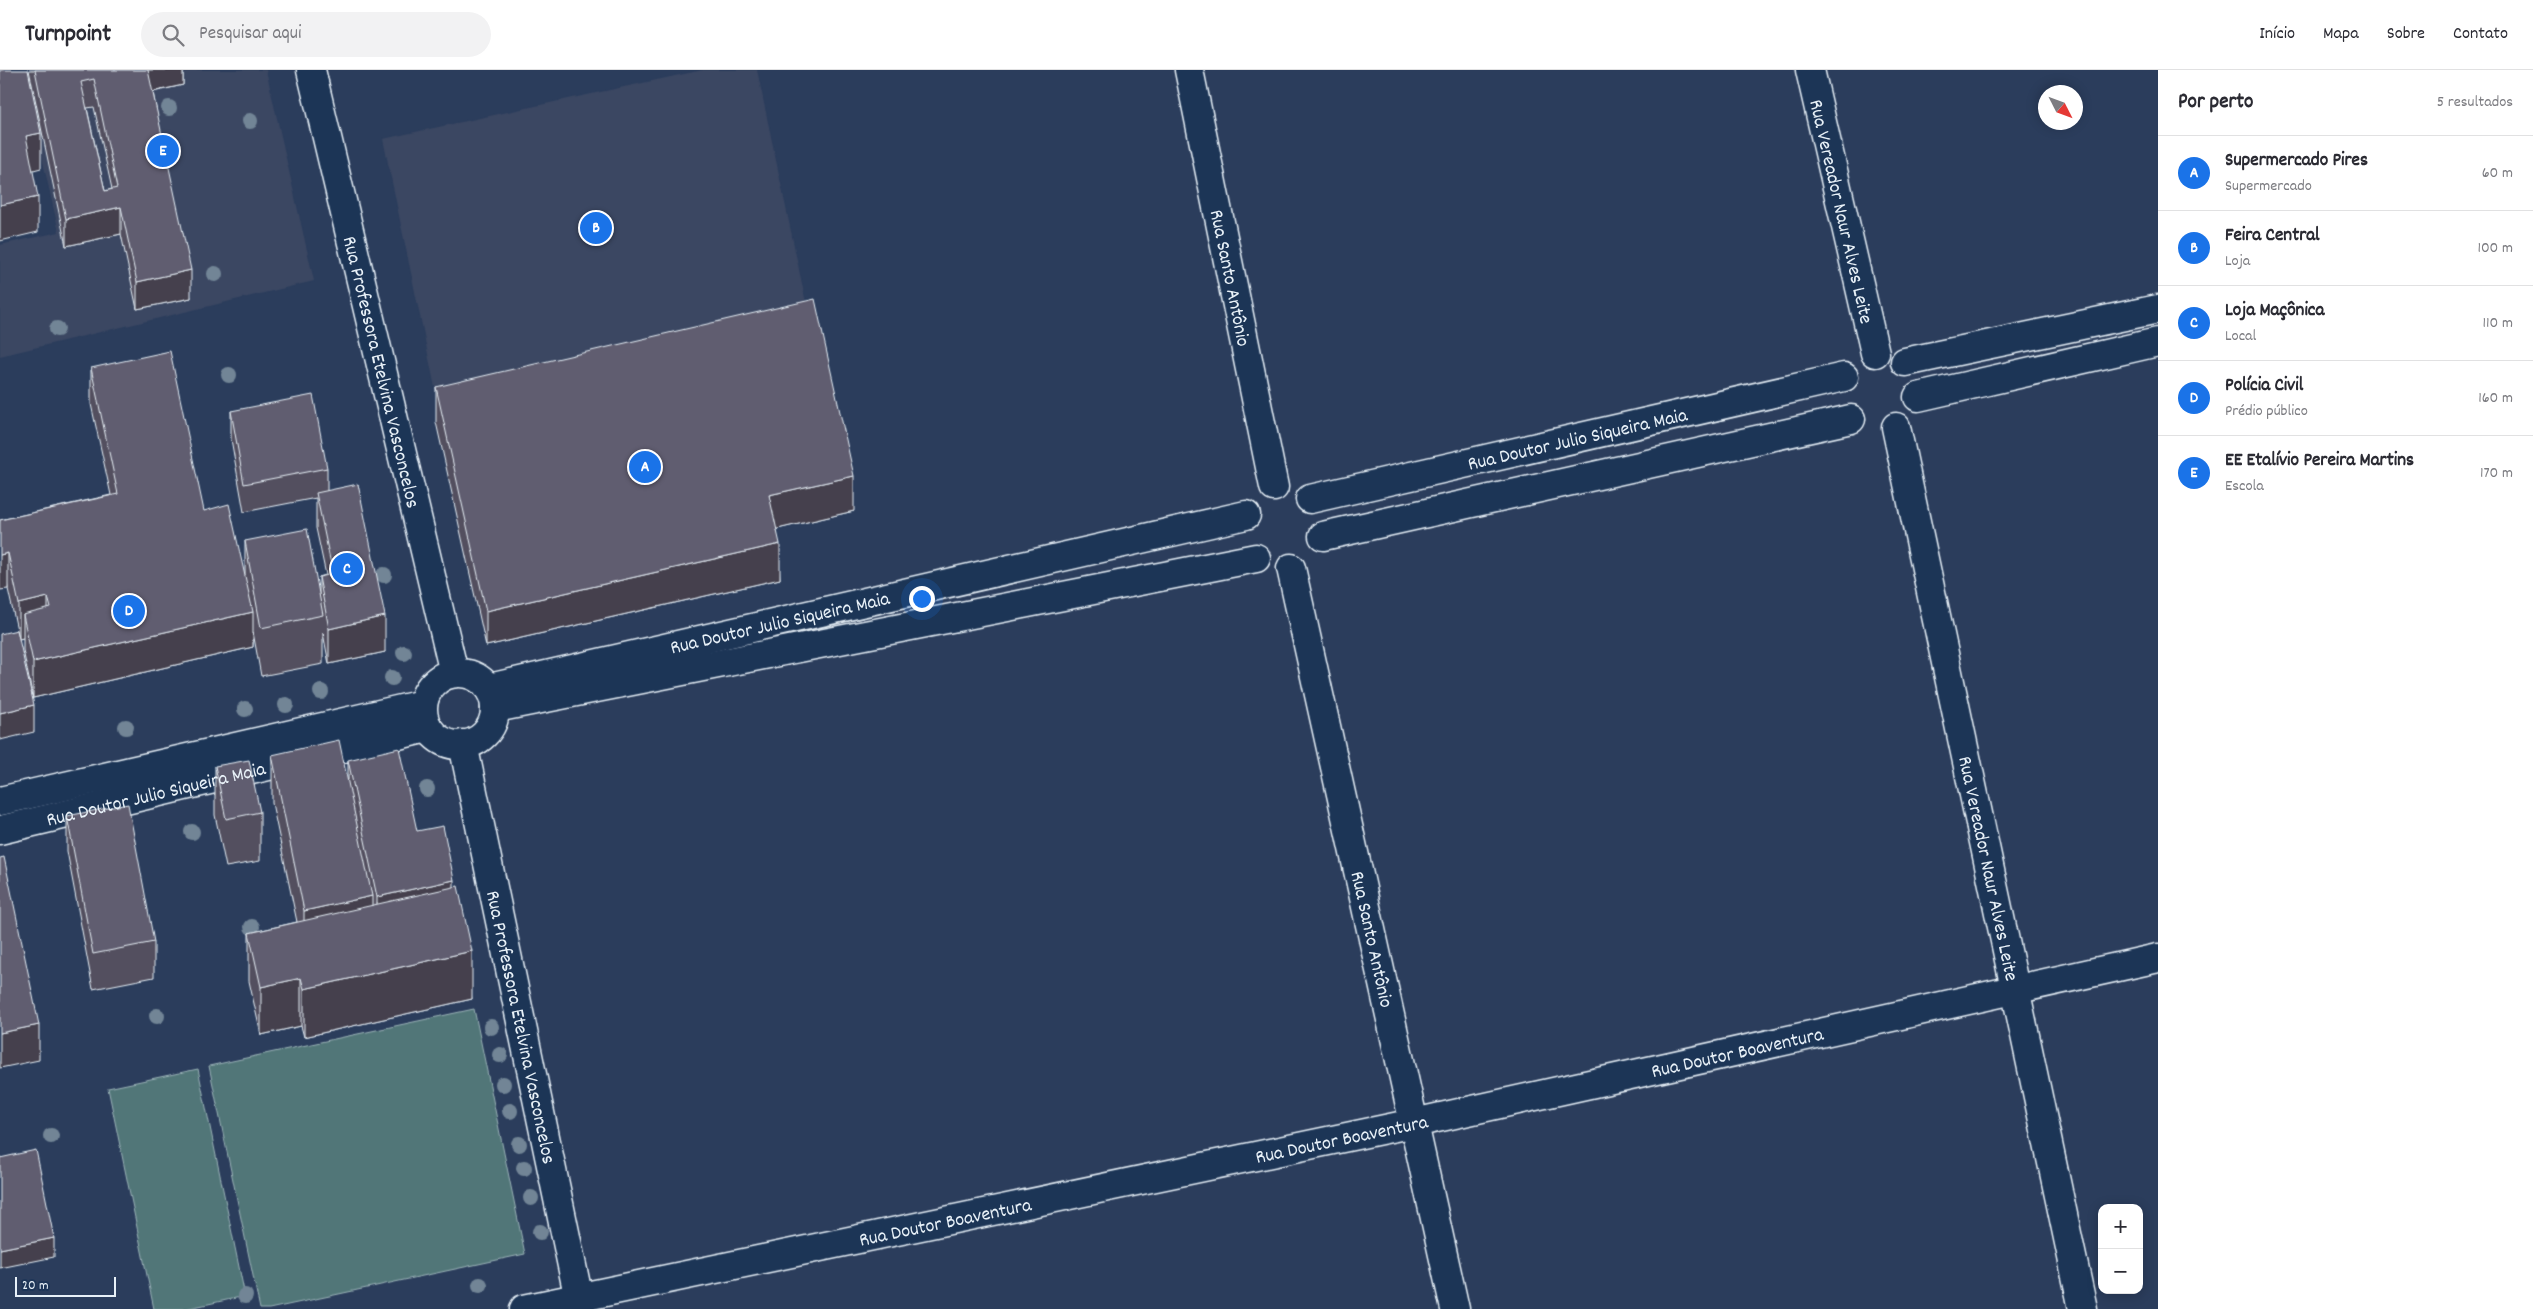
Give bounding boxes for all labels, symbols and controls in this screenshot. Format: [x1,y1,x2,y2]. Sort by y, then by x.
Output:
search box [141,12,491,57]
text: Turnpoint [25,18,111,52]
icon: search [159,21,187,49]
text: Pesquisar aqui [199,21,301,48]
text: Início [2259,22,2295,47]
text: Mapa [2323,22,2359,47]
text: Sobre [2387,22,2425,47]
text: Contato [2453,22,2508,47]
north arrow [2038,85,2083,130]
text: Por perto [2178,88,2253,118]
text: 5 resultados [2437,91,2513,114]
street label: Rua Vereador Naur Alves Leite [1800,97,1879,327]
pin: E [147,132,179,170]
text: Supermercado Pires [2225,148,2368,175]
text: A [2190,162,2198,185]
text: 60 m [2482,162,2513,185]
text: Supermercado [2225,175,2312,198]
street label: Rua Santo Antônio [1201,207,1256,349]
pin: B [580,209,612,247]
text: Feira Central [2225,223,2320,250]
street label: Rua Professora Etelvina Vasconcelos [334,234,425,511]
text: B [2190,237,2198,260]
text: 100 m [2477,237,2513,260]
text: Loja [2225,250,2250,273]
text: Loja Maçônica [2225,298,2324,325]
text: C [2190,312,2198,335]
text: 110 m [2483,312,2513,335]
text: Local [2225,325,2256,348]
text: Polícia Civil [2225,373,2303,400]
text: D [2190,387,2198,410]
text: 160 m [2478,387,2513,410]
text: Prédio público [2225,400,2308,423]
street label: Rua Doutor Julio Siqueira Maia [1465,402,1691,480]
pin: A [629,448,661,486]
text: EE Etalívio Pereira Martins [2225,448,2414,475]
text: E [2190,462,2198,485]
text: 170 m [2480,462,2513,485]
text: Escola [2225,475,2264,498]
pin: C [331,550,363,588]
street label: Rua Doutor Julio Siqueira Maia [668,586,893,663]
your location [909,586,935,612]
pin: D [113,592,145,630]
street label: Rua Vereador Naur Alves Leite [1949,754,2024,984]
street label: Rua Doutor Julio Siqueira Maia [44,756,269,835]
street label: Rua Santo Antônio [1341,869,1399,1011]
street label: Rua Professora Etelvina Vasconcelos [477,888,561,1167]
street label: Rua Doutor Boaventura [1649,1022,1827,1087]
street label: Rua Doutor Boaventura [1253,1109,1431,1173]
street label: Rua Doutor Boaventura [857,1192,1035,1256]
map controls [2098,1204,2143,1294]
button: + [2098,1204,2143,1249]
button: − [2098,1249,2143,1294]
scale bar [15,1274,116,1297]
text: 20 m [22,1276,49,1296]

